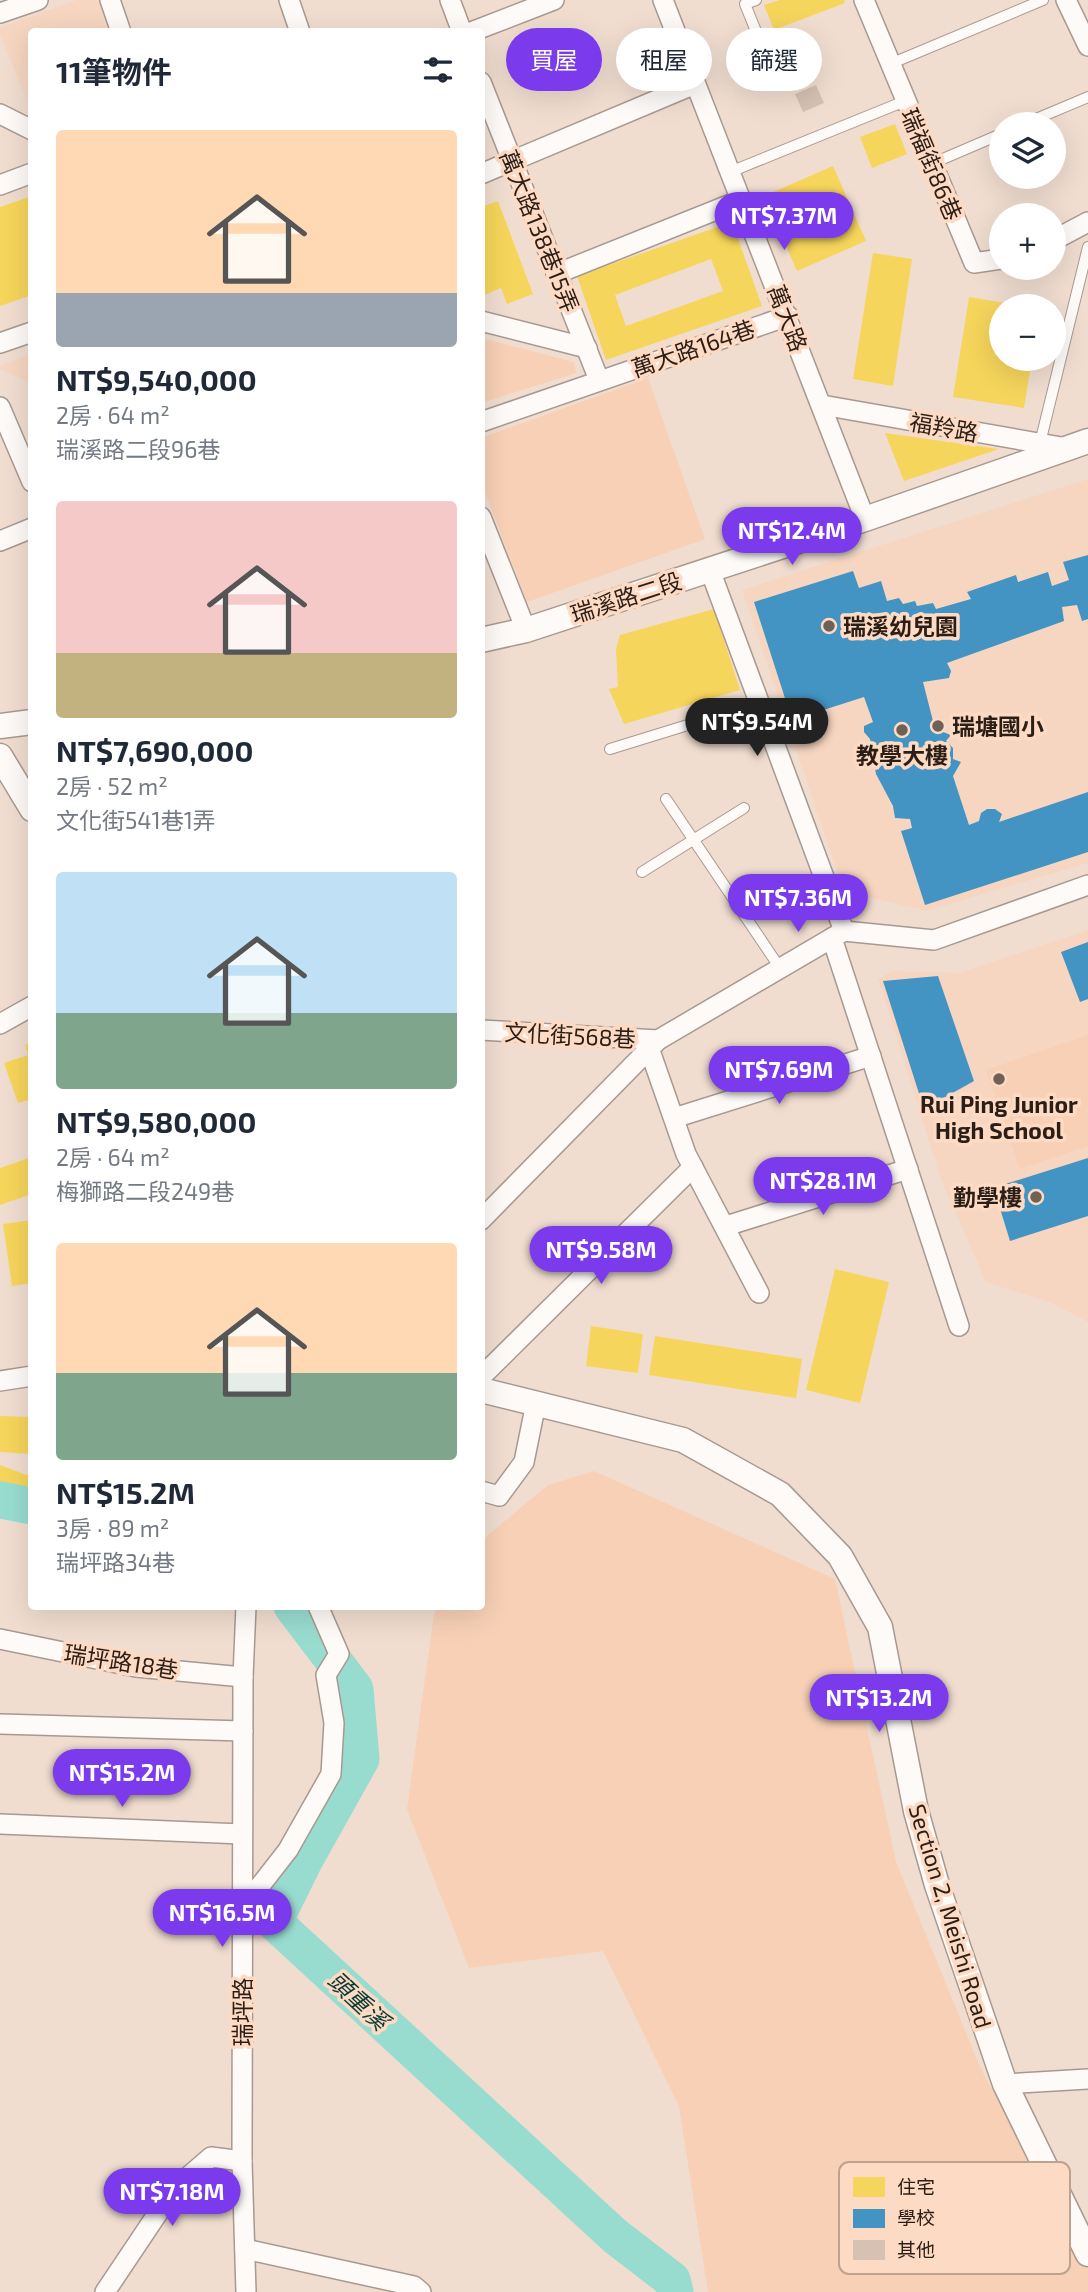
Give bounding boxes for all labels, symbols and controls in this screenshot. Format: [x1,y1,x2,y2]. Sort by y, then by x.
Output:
chip: 買屋 [506,28,602,91]
chip: 租屋 [616,28,712,91]
chip: 篩選 [726,28,822,91]
icon: filters [419,51,457,89]
text: 11筆物件 [56,53,172,89]
street label: 瑞福街86巷 [896,104,968,224]
map controls [989,112,1066,371]
button: layers [989,112,1066,189]
street label: 萬大路138巷15弄 [495,146,585,316]
icon: home [194,176,320,302]
pin: NT$7.37M [712,192,856,252]
text: NT$7.37M [731,201,837,229]
button: + [989,203,1066,280]
street label: 萬大路 [763,281,813,355]
button: − [989,294,1066,371]
street label: 萬大路164巷 [628,314,758,382]
text: NT$9,540,000 [56,361,257,397]
text: 2房 · 64 m² [56,401,170,429]
street label: 福羚路 [908,407,980,447]
text: 瑞溪路二段96巷 [56,435,220,463]
pin: NT$12.4M [720,508,864,567]
text: NT$12.4M [738,516,846,544]
icon: home [194,547,320,673]
street label: 瑞溪路二段 [567,566,685,628]
place label: 瑞溪幼兒園 [843,612,958,640]
marker: 瑞溪幼兒園 [821,618,837,634]
pin: NT$9.54M [685,698,829,758]
text: NT$9.54M [701,707,813,735]
place label: 瑞塘國小 [952,712,1044,740]
marker: 瑞塘國小 [930,718,946,734]
marker: 教學大樓 [894,722,910,738]
text: NT$7,690,000 [56,732,253,768]
place label: 教學大樓 [856,741,948,769]
text: 2房 · 52 m² [56,772,168,800]
text: 文化街541巷1弄 [56,806,216,834]
pin: NT$7.36M [726,874,870,934]
text: NT$7.36M [744,883,852,911]
icon: home [194,918,320,1044]
street label: 文化街568巷 [504,1018,636,1052]
pin: NT$7.69M [707,1046,851,1106]
text: NT$7.69M [725,1055,833,1083]
marker: Rui Ping Junior High School [991,1071,1007,1087]
place label: Rui Ping Junior High School [920,1090,1078,1144]
text: NT$9,580,000 [56,1103,256,1139]
text: 2房 · 64 m² [56,1143,170,1171]
pin: NT$28.1M [751,1158,895,1217]
text: NT$28.1M [769,1166,877,1194]
text: 梅獅路二段249巷 [56,1177,234,1205]
place label: 勤學樓 [953,1183,1022,1211]
marker: 勤學樓 [1028,1189,1044,1205]
pin: NT$9.58M [529,1226,673,1286]
text: NT$9.58M [545,1235,657,1263]
icon: home [194,1289,320,1415]
text: NT$15.2M [56,1474,195,1510]
text: 3房 · 89 m² [56,1514,169,1542]
text: 瑞坪路34巷 [56,1548,175,1576]
street label: 瑞坪路18巷 [62,1638,180,1684]
pin: NT$13.2M [807,1674,951,1734]
text: NT$13.2M [826,1683,932,1711]
pin: NT$15.2M [50,1750,194,1809]
text: NT$15.2M [69,1758,175,1786]
street label: Section 2, Meishi Road [904,1801,998,2031]
pin: NT$16.5M [150,1890,294,1949]
text: NT$16.5M [169,1898,275,1926]
water label: 頭重溪 [323,1965,397,2037]
street label: 瑞坪路 [228,1978,256,2047]
legend [839,2162,1070,2274]
pin: NT$7.18M [100,2168,244,2228]
text: 住宅 [897,2175,935,2198]
text: NT$7.18M [120,2177,224,2205]
text: 學校 [897,2206,935,2229]
text: 其他 [897,2238,935,2261]

